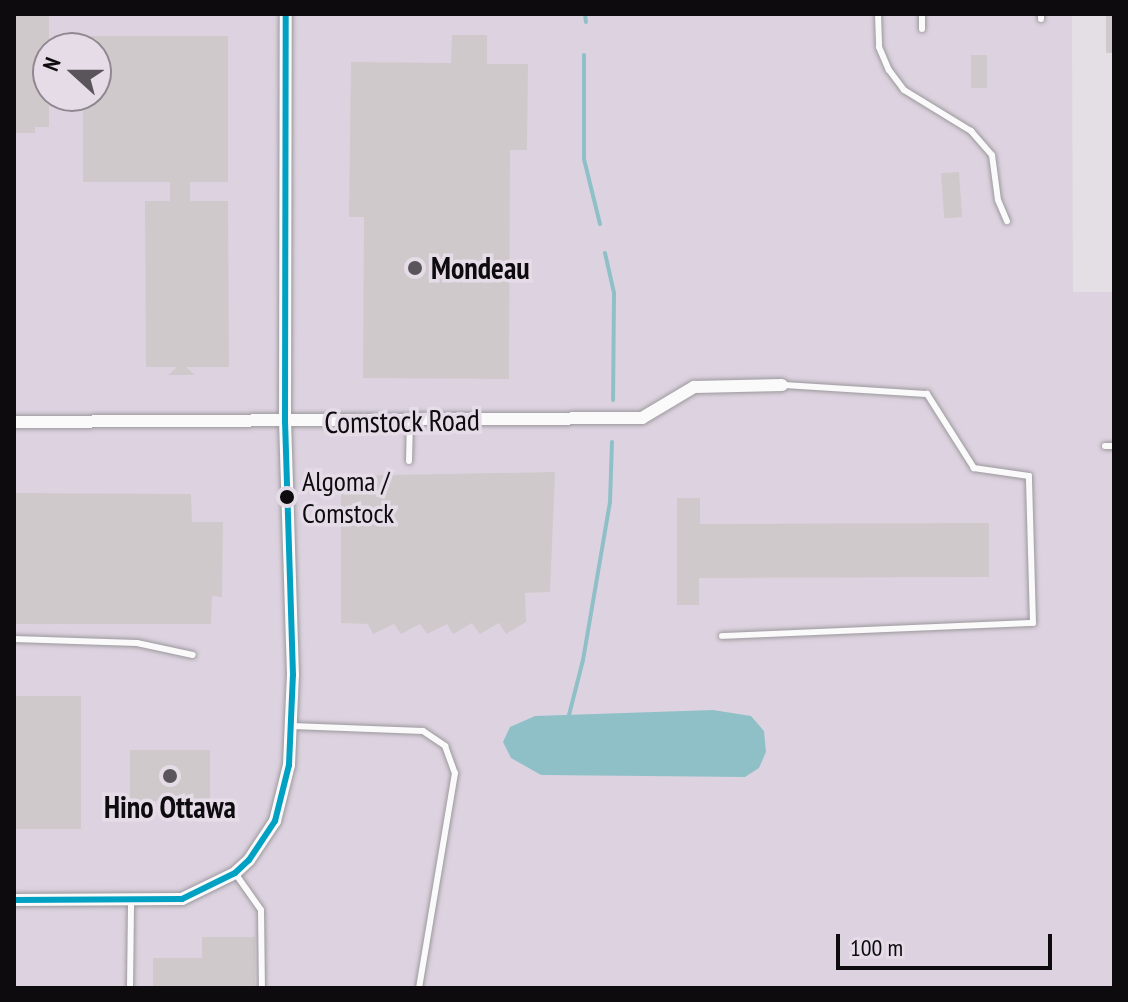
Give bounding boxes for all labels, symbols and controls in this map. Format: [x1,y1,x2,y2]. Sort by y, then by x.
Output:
north arrow [32,32,112,112]
text: N [36,54,67,75]
place label: Mondeau [431,250,530,286]
marker: Mondeau [406,259,424,277]
street label: Comstock Road [324,402,480,440]
place label: Algoma / Comstock [302,464,394,530]
marker: Algoma / Comstock [279,489,295,505]
marker: Hino Ottawa [161,767,179,785]
place label: Hino Ottawa [104,789,236,825]
scale bar [840,918,1056,968]
text: 100 m [850,932,903,963]

